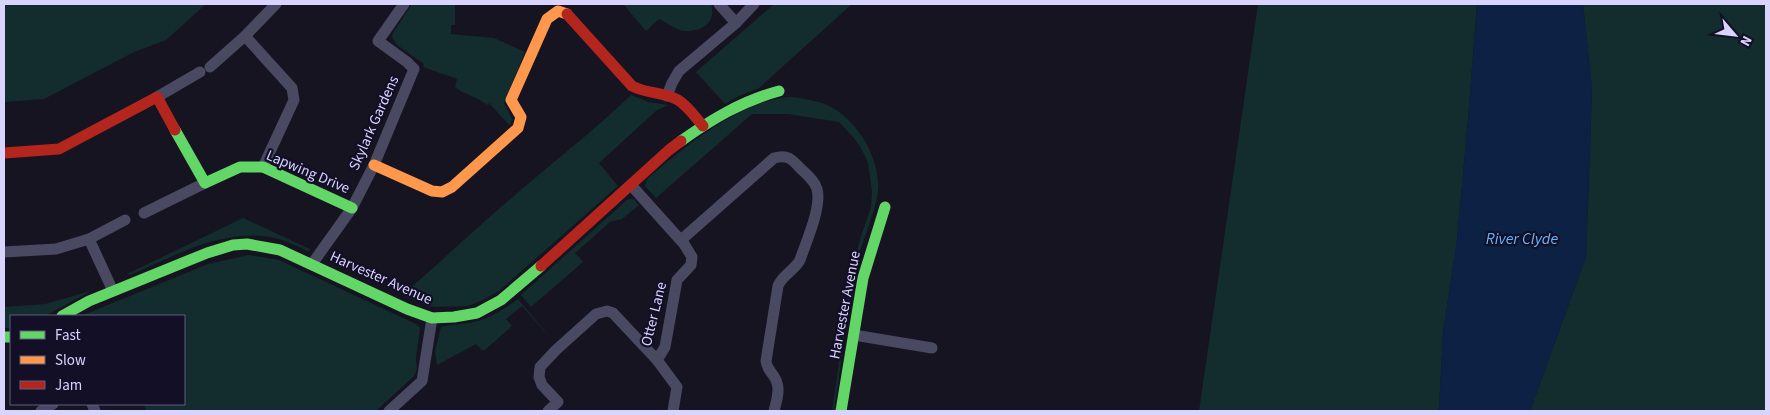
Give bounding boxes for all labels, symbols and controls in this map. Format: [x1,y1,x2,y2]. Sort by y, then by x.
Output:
north arrow [1710,10,1760,60]
text: N [1735,32,1757,49]
street label: Skylark Gardens [344,72,404,174]
street label: Lapwing Drive [263,145,353,199]
water label: River Clyde [1486,228,1558,250]
street label: Harvester Avenue [326,246,436,310]
street label: Harvester Avenue [824,249,866,361]
street label: Otter Lane [636,280,672,348]
legend [10,315,185,405]
text: Fast [55,325,81,346]
text: Slow [55,350,86,371]
text: Jam [55,375,82,396]

